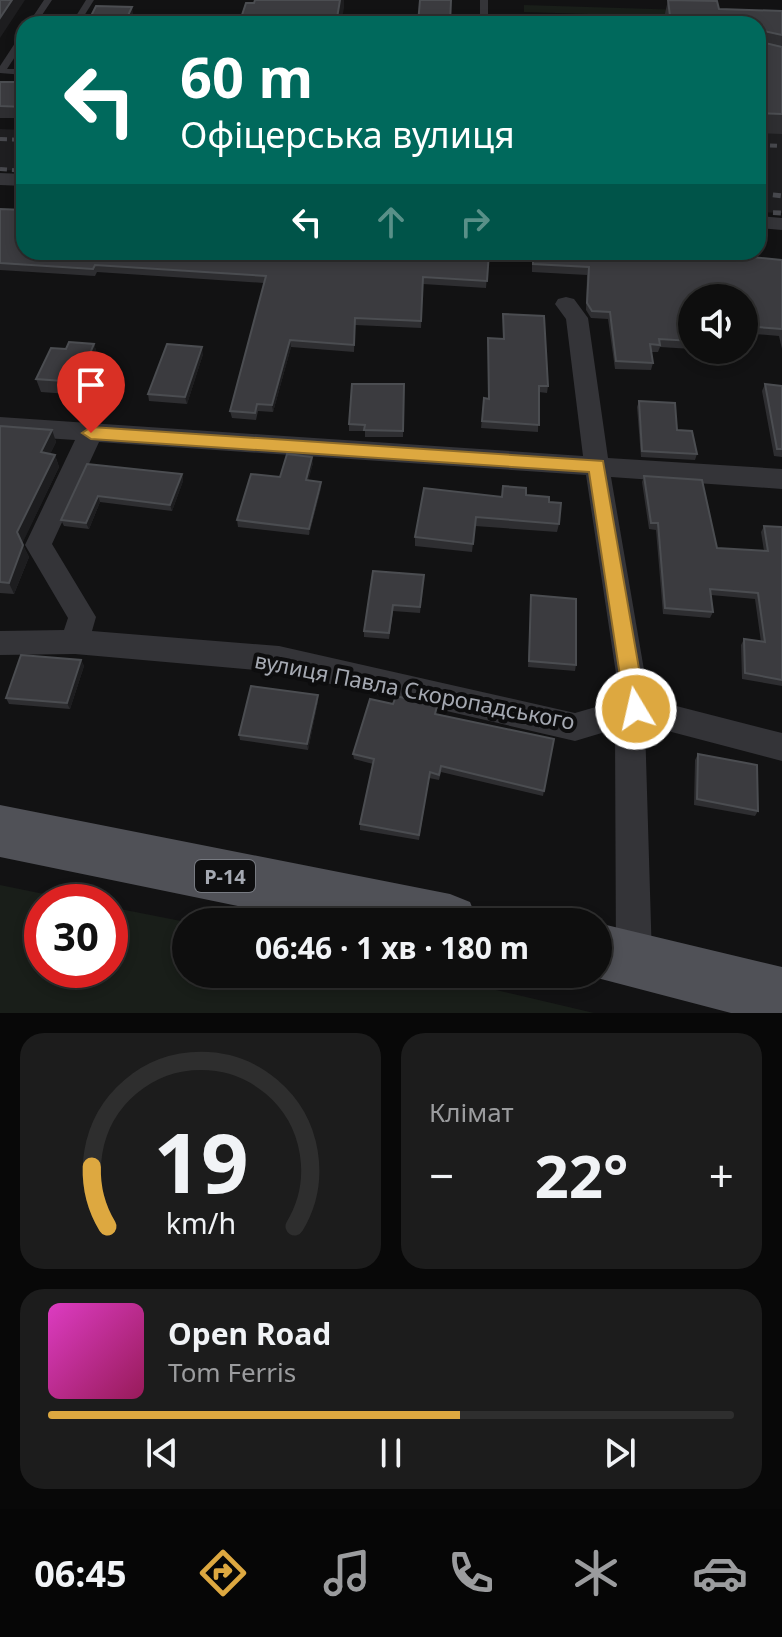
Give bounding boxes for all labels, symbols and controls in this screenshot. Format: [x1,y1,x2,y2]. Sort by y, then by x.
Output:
text: 60 m [180,38,313,114]
icon: left [48,48,152,152]
text: Офіцерська вулиця [180,110,515,159]
icon: left [285,200,329,244]
icon: ahead [369,200,413,244]
icon: right [453,200,497,244]
map controls [678,284,758,364]
button: sound [678,284,758,364]
pin [57,351,125,433]
icon: arrive [69,363,113,407]
street label: вулиця Павла Скоропадського [252,644,578,736]
position arrow [594,667,678,751]
road number: Р-14 [195,860,255,892]
speed limit sign: 30 [24,884,128,988]
text: 06:46 · 1 хв · 180 m [255,927,529,968]
text: Клімат [429,1094,513,1130]
text: 19 [153,1104,248,1217]
text: 22° [534,1134,629,1216]
text: − [429,1145,454,1205]
text: + [709,1145,734,1205]
text: km/h [165,1203,236,1242]
text: Open Road [168,1313,331,1354]
text: Tom Ferris [168,1354,296,1390]
icon: previous [140,1431,184,1475]
icon: pause [369,1431,413,1475]
icon: next [598,1431,642,1475]
icon: directions [195,1545,251,1601]
icon: music [319,1545,375,1601]
icon: phone [443,1545,499,1601]
icon: climate [568,1545,624,1601]
icon: car [692,1545,748,1601]
text: 06:45 [34,1549,127,1598]

